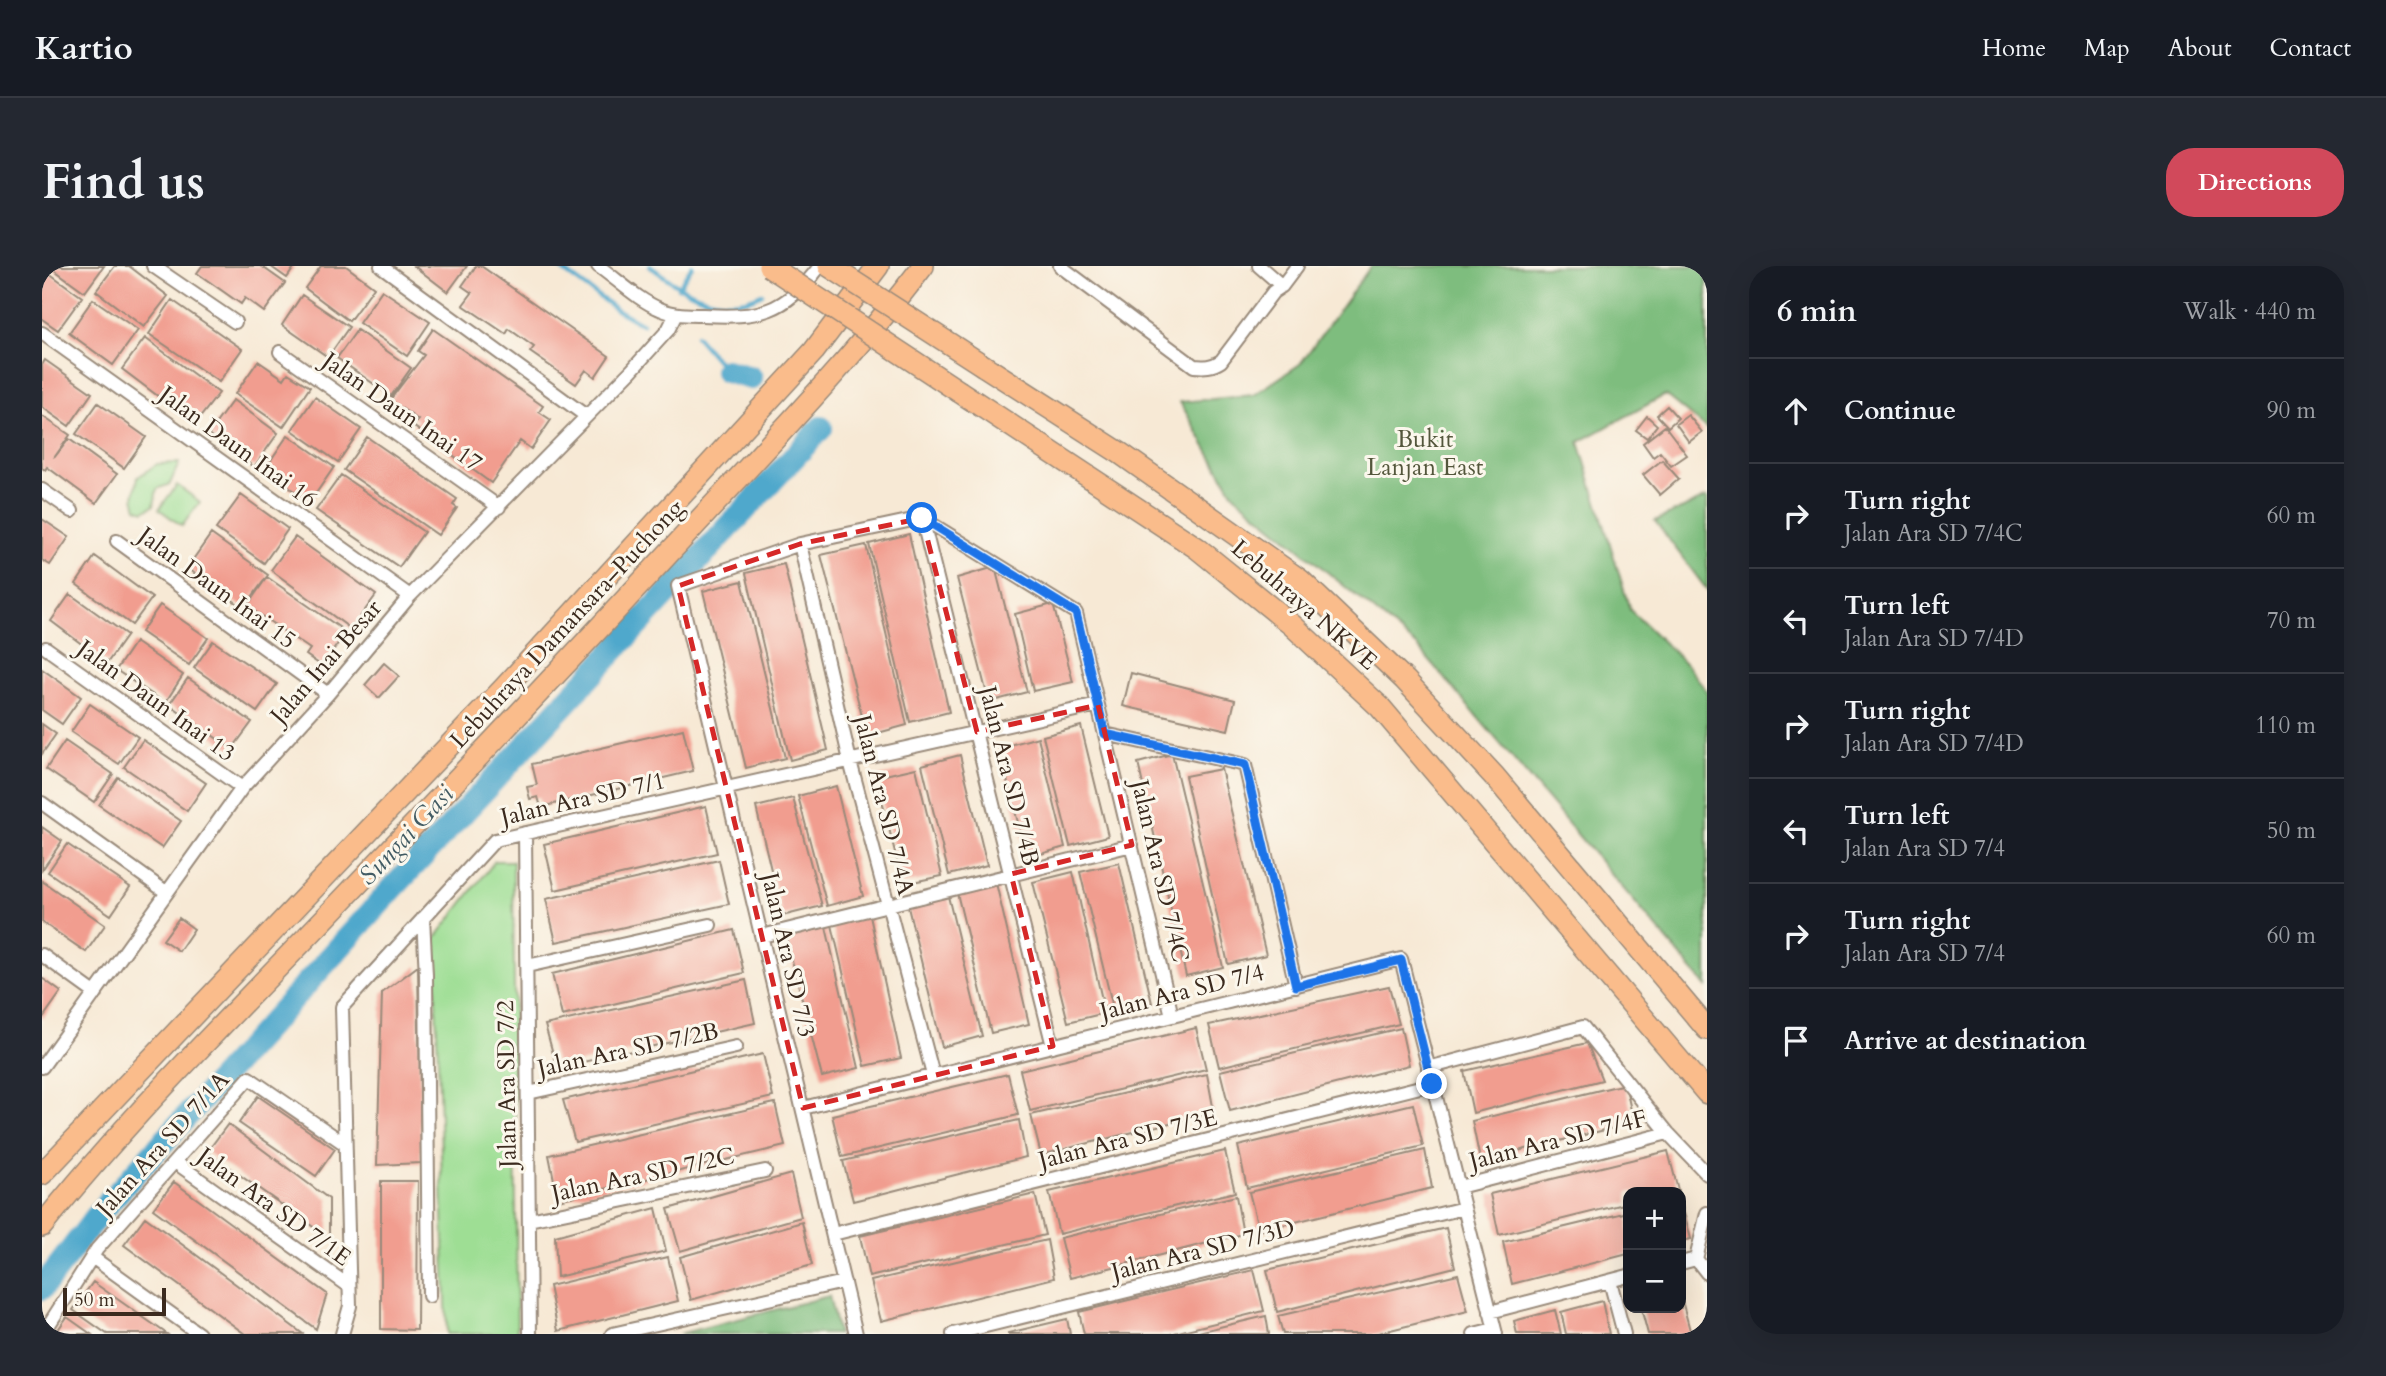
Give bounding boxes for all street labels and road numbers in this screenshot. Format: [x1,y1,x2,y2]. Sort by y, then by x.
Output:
street label: Jalan Daun Inai 17 [313,343,489,479]
street label: Jalan Daun Inai 16 [150,377,324,516]
street label: Lebuhraya Damansara–Puchong [442,492,692,756]
street label: Jalan Daun Inai 15 [129,518,303,657]
street label: Lebuhraya NKVE [1224,532,1384,678]
street label: Jalan Inai Besar [261,593,389,734]
street label: Jalan Daun Inai 13 [68,631,242,770]
street label: Jalan Ara SD 7/4B [970,680,1047,869]
street label: Jalan Ara SD 7/4A [845,708,923,900]
street label: Jalan Ara SD 7/1 [494,764,669,835]
street label: Jalan Ara SD 7/4C [1122,774,1197,966]
street label: Jalan Ara SD 7/3 [752,866,823,1041]
street label: Jalan Ara SD 7/4 [1094,956,1268,1029]
street label: Jalan Ara SD 7/2 [489,1000,525,1171]
street label: Jalan Ara SD 7/2B [531,1015,722,1086]
street label: Jalan Ara SD 7/1A [87,1063,238,1226]
street label: Jalan Ara SD 7/3E [1032,1101,1221,1178]
street label: Jalan Ara SD 7/4F [1463,1102,1650,1179]
street label: Jalan Ara SD 7/1E [188,1138,358,1274]
street label: Jalan Ara SD 7/2C [545,1139,738,1211]
street label: Jalan Ara SD 7/3D [1105,1211,1298,1289]

